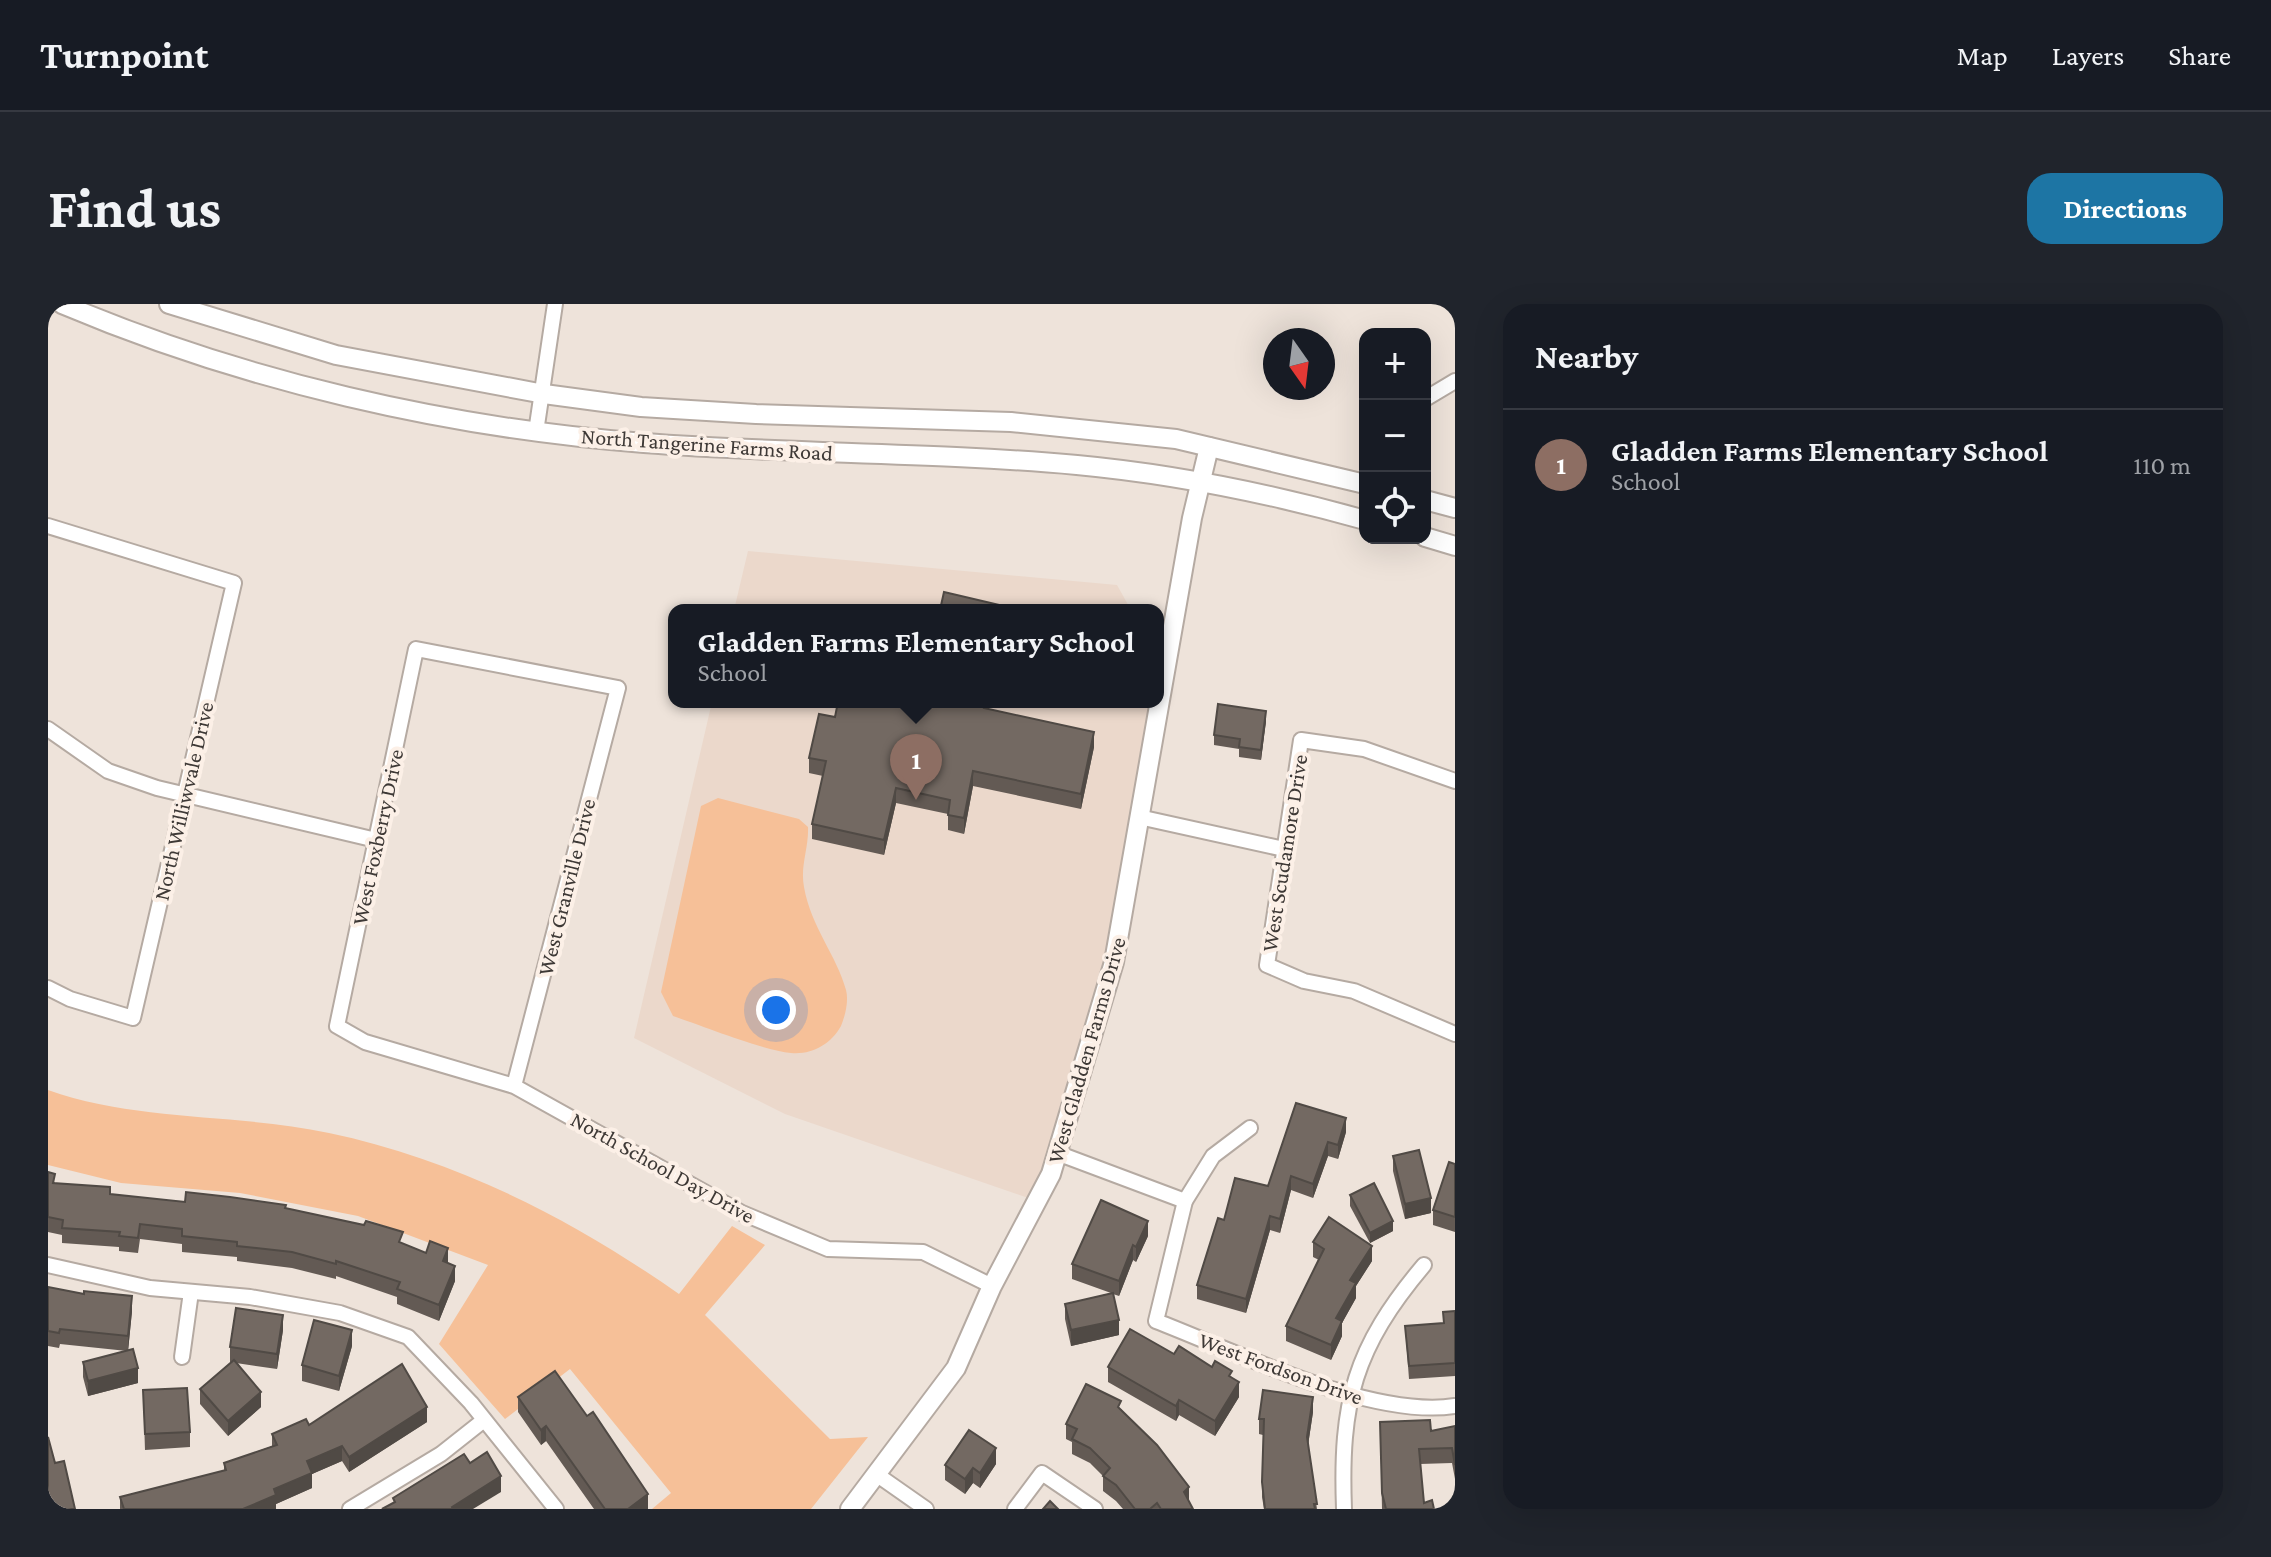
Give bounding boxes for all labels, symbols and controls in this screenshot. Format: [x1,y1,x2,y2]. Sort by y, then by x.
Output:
text: Turnpoint [40,34,208,76]
text: Map [1957,40,2008,71]
text: Layers [2052,40,2124,71]
text: Share [2168,40,2231,71]
button: Directions [2027,173,2223,244]
text: Find us [48,177,221,239]
north arrow [1263,328,1335,400]
map controls [1359,328,1431,544]
button: + [1359,328,1431,400]
text: Nearby [1535,338,1638,375]
button: − [1359,400,1431,472]
street label: North Tangerine Farms Road [580,423,834,466]
text: Gladden Farms Elementary School [1611,434,2048,467]
text: 1 [1556,451,1566,480]
text: 110 m [2133,451,2191,480]
text: School [1611,467,1680,496]
button: locate [1359,472,1431,544]
popup [668,604,1164,708]
text: Gladden Farms Elementary School [698,625,1134,658]
text: School [698,658,767,687]
street label: North Williwvale Drive [148,699,219,903]
pin: 1 [890,734,942,800]
street label: West Foxberry Drive [347,747,408,927]
street label: West Scudamore Drive [1257,753,1312,954]
street label: West Granville Drive [532,796,601,978]
street label: West Gladden Farms Drive [1042,934,1131,1166]
your location [756,990,796,1030]
street label: North School Day Drive [567,1107,759,1228]
street label: West Fordson Drive [1195,1327,1366,1410]

